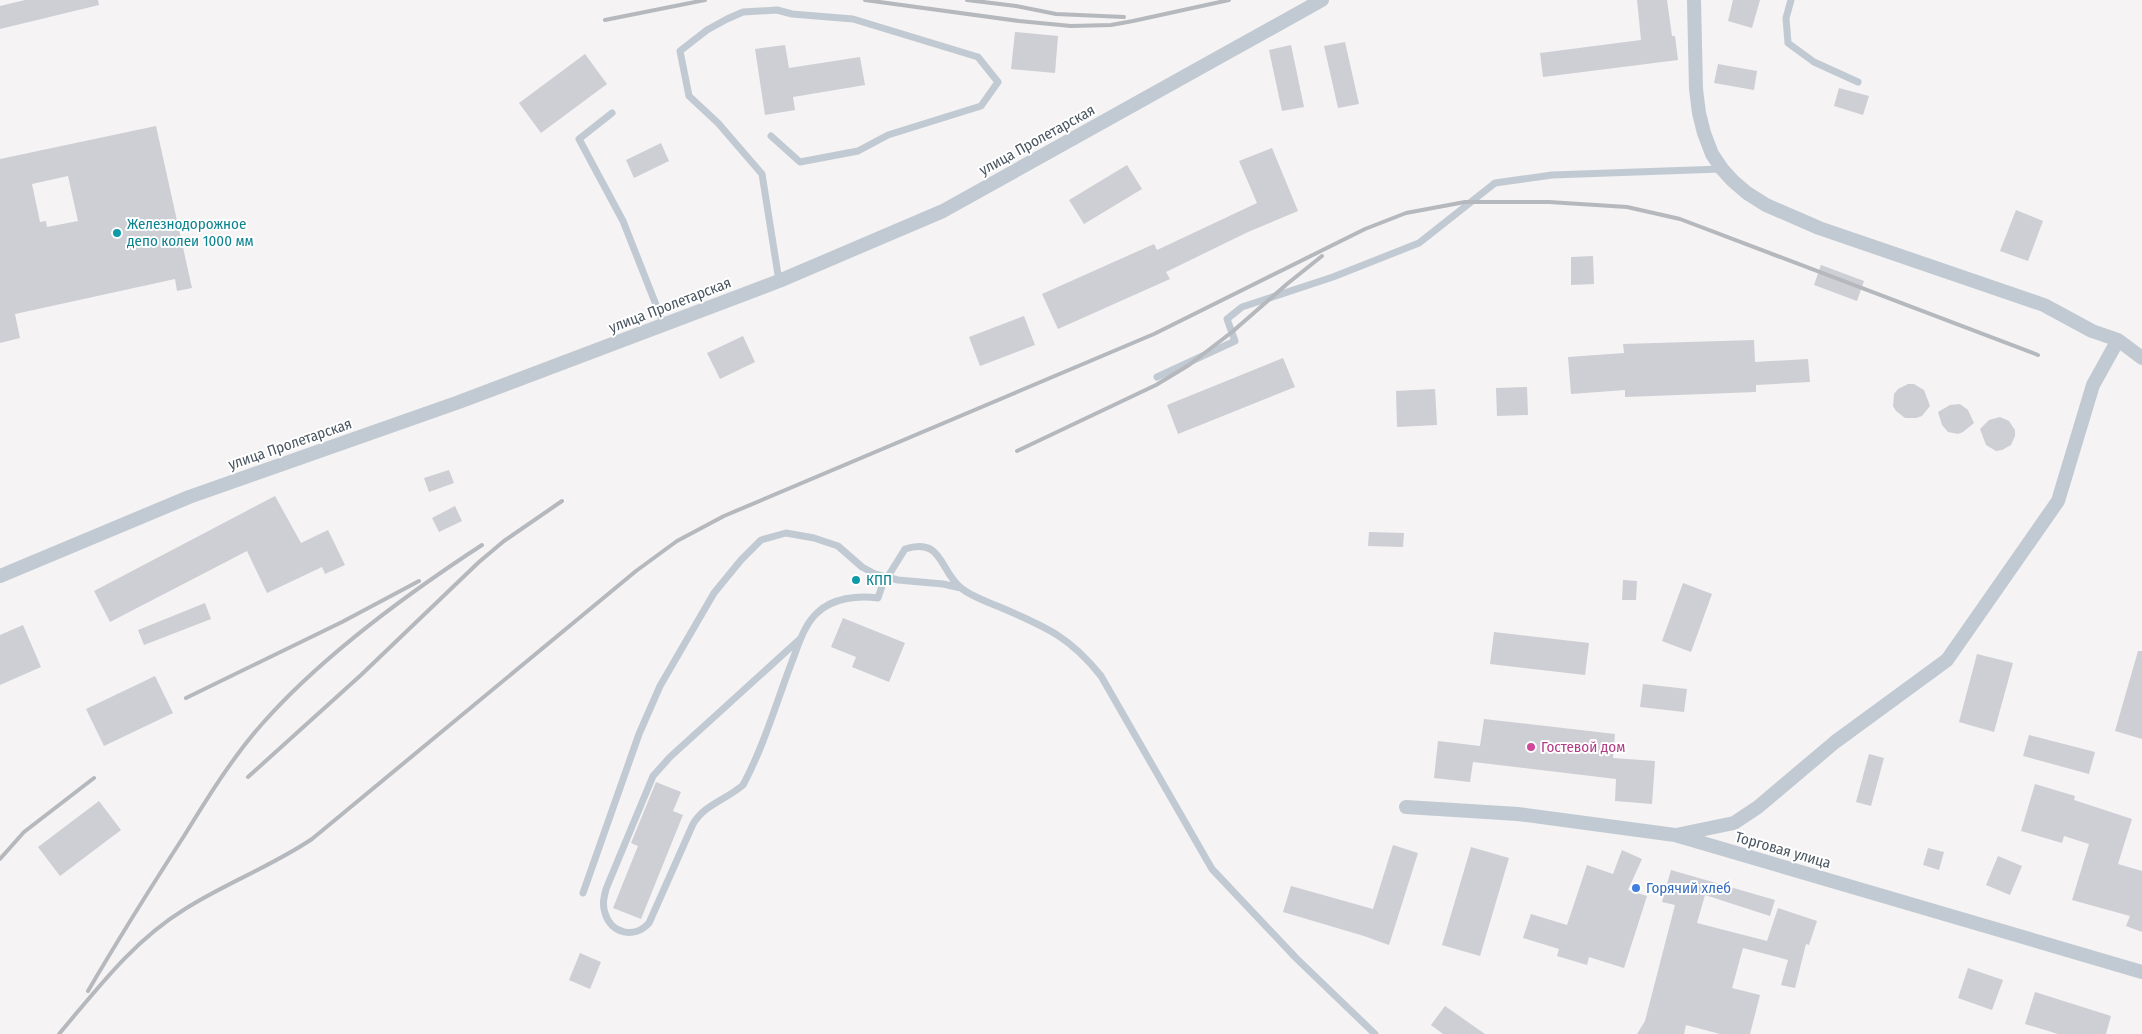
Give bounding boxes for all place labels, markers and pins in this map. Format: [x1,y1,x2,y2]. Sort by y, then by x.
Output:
place label: Железнодорожное депо колеи 1000 мм [127,215,254,250]
marker: Железнодорожное депо колеи 1000 мм [111,227,123,239]
place label: КПП [866,571,892,589]
marker: КПП [850,574,862,586]
place label: Гостевой дом [1541,738,1625,756]
marker: Гостевой дом [1525,741,1537,753]
place label: Горячий хлеб [1646,879,1731,897]
marker: Горячий хлеб [1630,882,1642,894]

